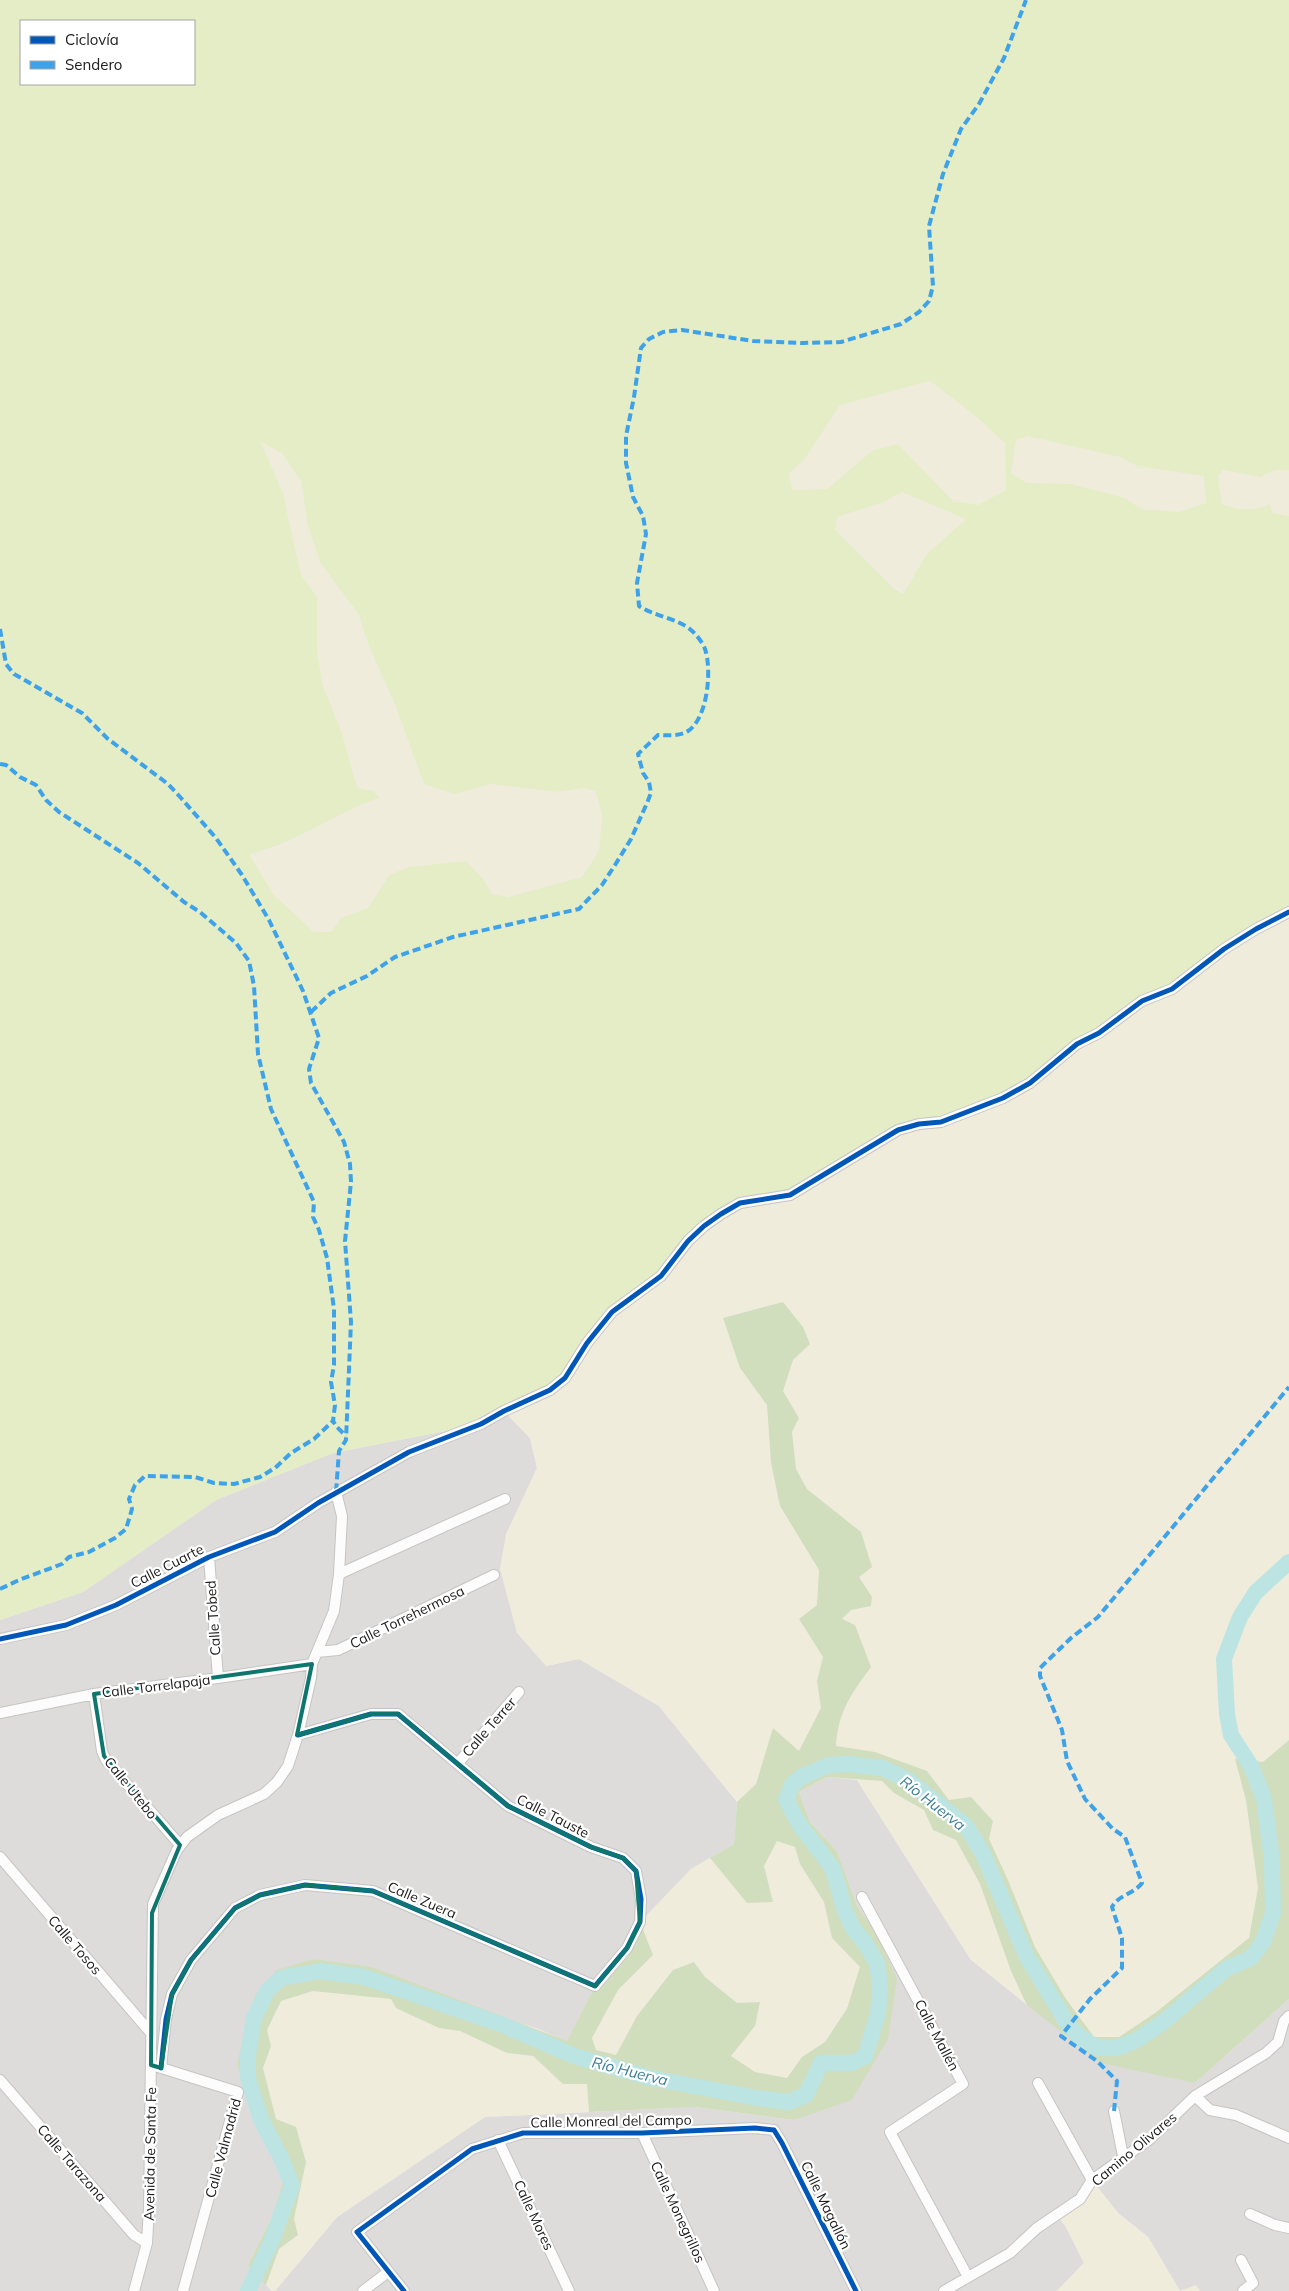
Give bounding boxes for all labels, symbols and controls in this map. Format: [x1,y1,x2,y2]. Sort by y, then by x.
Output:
legend [20,20,195,85]
text: Ciclovía [65,30,119,49]
text: Sendero [65,55,122,74]
street label: Calle Cuarte [128,1540,206,1592]
street label: Calle Tobed [201,1580,225,1656]
street label: Calle Torrehermosa [347,1581,467,1653]
street label: Calle Torrelapaja [101,1670,211,1702]
street label: Calle Terrer [458,1693,520,1761]
street label: Calle Utebo [100,1753,162,1823]
water label: Río Huerva [897,1772,969,1834]
street label: Calle Tauste [514,1790,592,1842]
street label: Calle Zuera [385,1877,459,1923]
street label: Calle Tosos [44,1912,106,1978]
street label: Calle Mallén [911,1996,963,2074]
water label: Río Huerva [590,2052,670,2090]
street label: Avenida de Santa Fe [140,2087,160,2221]
street label: Calle Valmadrid [201,2096,245,2200]
street label: Camino Olivares [1088,2108,1180,2190]
street label: Calle Monreal del Campo [530,2111,692,2131]
street label: Calle Tarazona [34,2121,110,2205]
street label: Calle Monegrillos [647,2158,709,2266]
street label: Calle Magallón [797,2158,855,2252]
street label: Calle Mores [510,2177,558,2253]

